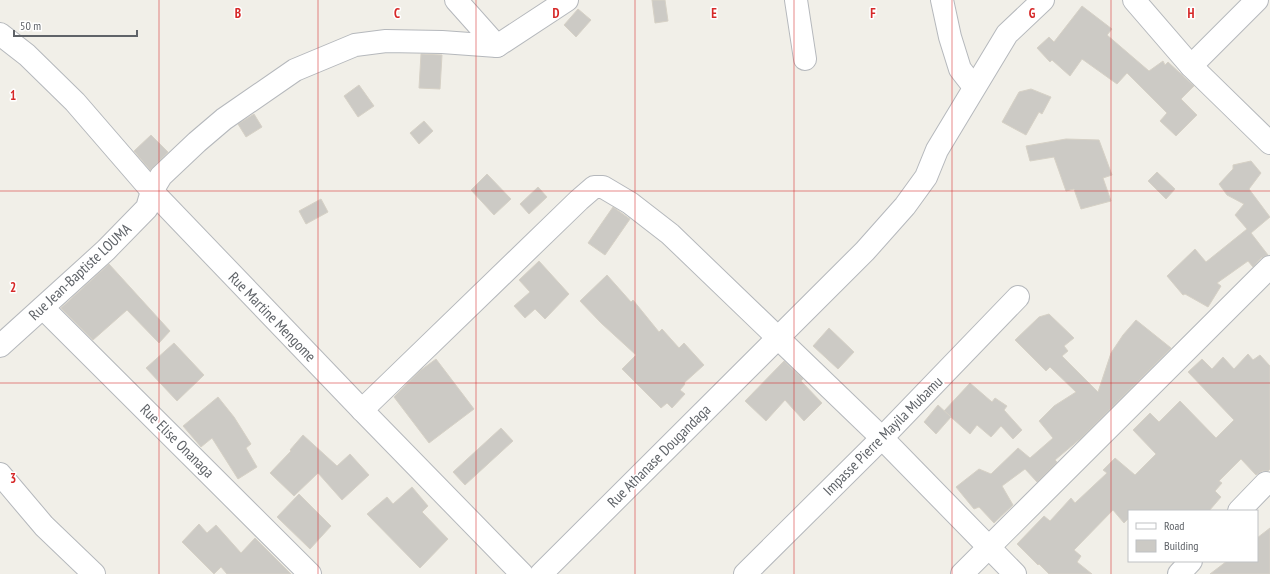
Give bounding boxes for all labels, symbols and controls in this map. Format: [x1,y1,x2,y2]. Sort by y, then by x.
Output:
text: B [235,5,241,22]
text: C [394,5,400,22]
text: D [553,5,560,22]
text: E [711,5,717,22]
text: F [870,5,876,22]
text: G [1029,5,1036,22]
text: H [1188,5,1195,22]
scale bar [14,12,137,38]
text: 50 m [20,18,41,33]
text: 1 [10,87,16,104]
street label: Rue Jean-Baptiste LOUMA [24,219,136,324]
street label: Rue Martine Mengome [225,268,320,366]
text: 2 [10,279,16,296]
street label: Impasse Pierre Mayila Mubamu [819,372,946,499]
street label: Rue Elise Onanaga [136,400,218,482]
street label: Rue Athanase Dougandaga [603,400,714,511]
text: 3 [10,470,16,487]
legend [1128,510,1258,562]
text: Road [1164,518,1184,533]
text: Building [1164,538,1199,553]

